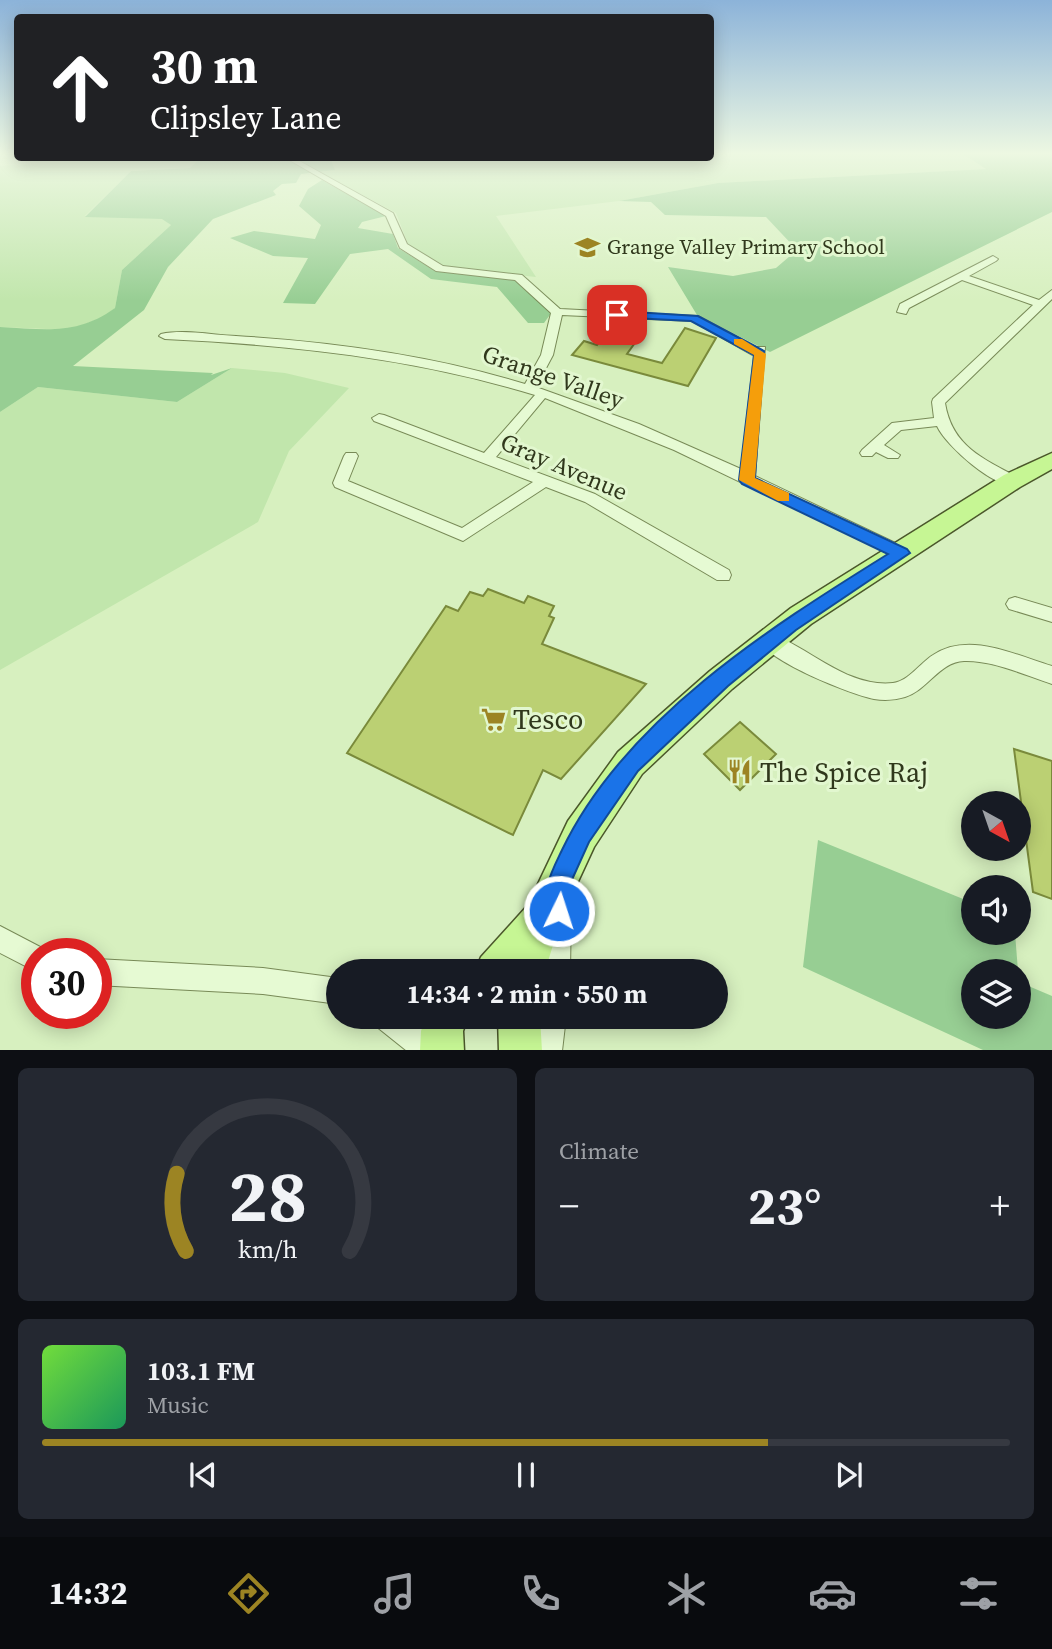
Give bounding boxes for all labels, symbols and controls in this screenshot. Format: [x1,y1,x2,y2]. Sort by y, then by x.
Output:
text: 30 m [150,32,258,99]
icon: ahead [35,42,126,133]
text: Clipsley Lane [150,96,341,140]
place label: Grange Valley Primary School [607,232,885,261]
school or university icon: Grange Valley Primary School [573,233,601,261]
pin [587,285,647,345]
icon: arrive [598,296,636,334]
street label: Grange Valley [478,337,629,416]
street label: Gray Avenue [496,425,633,508]
place label: Tesco [513,700,583,738]
supermarket icon: Tesco [479,705,507,733]
place label: The Spice Raj [760,753,928,791]
restaurant icon: The Spice Raj [726,758,754,786]
north arrow [961,791,1031,861]
map controls [961,791,1031,1029]
position arrow [522,874,596,948]
button: sound [961,875,1031,945]
speed limit sign: 30 [21,938,112,1029]
button: layers [961,959,1031,1029]
text: 14:34 · 2 min · 550 m [407,976,647,1012]
text: Climate [559,1135,639,1167]
text: 28 [228,1146,307,1245]
text: 23° [748,1170,821,1241]
text: − [559,1180,579,1232]
text: + [990,1180,1010,1232]
text: km/h [238,1231,297,1265]
text: 103.1 FM [147,1353,255,1389]
text: Music [147,1389,209,1421]
icon: previous [184,1456,222,1494]
icon: pause [507,1456,545,1494]
icon: next [830,1456,868,1494]
icon: directions [224,1569,273,1618]
icon: music [370,1569,419,1618]
icon: phone [516,1569,565,1618]
icon: climate [662,1569,711,1618]
icon: car [808,1569,857,1618]
icon: filters [954,1569,1003,1618]
text: 14:32 [49,1571,127,1615]

